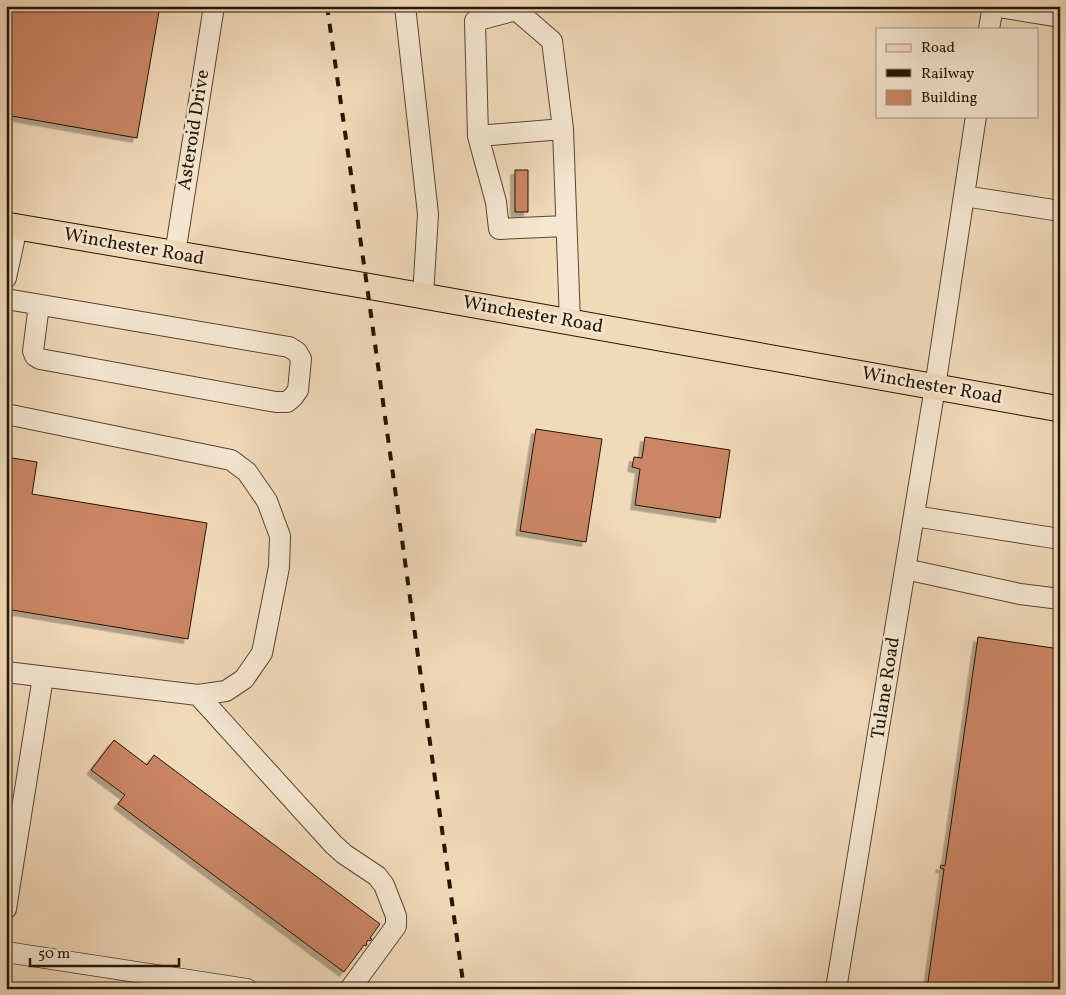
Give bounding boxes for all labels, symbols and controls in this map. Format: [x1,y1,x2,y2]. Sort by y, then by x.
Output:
legend [876,28,1038,118]
text: Road [921,38,955,59]
text: Railway [921,64,974,85]
street label: Asteroid Drive [172,68,216,192]
text: Building [921,88,978,109]
street label: Winchester Road [62,222,206,272]
street label: Winchester Road [461,290,605,340]
street label: Winchester Road [860,361,1004,411]
street label: Tulane Road [865,635,907,741]
scale bar [30,935,179,967]
text: 50 m [38,944,70,965]

